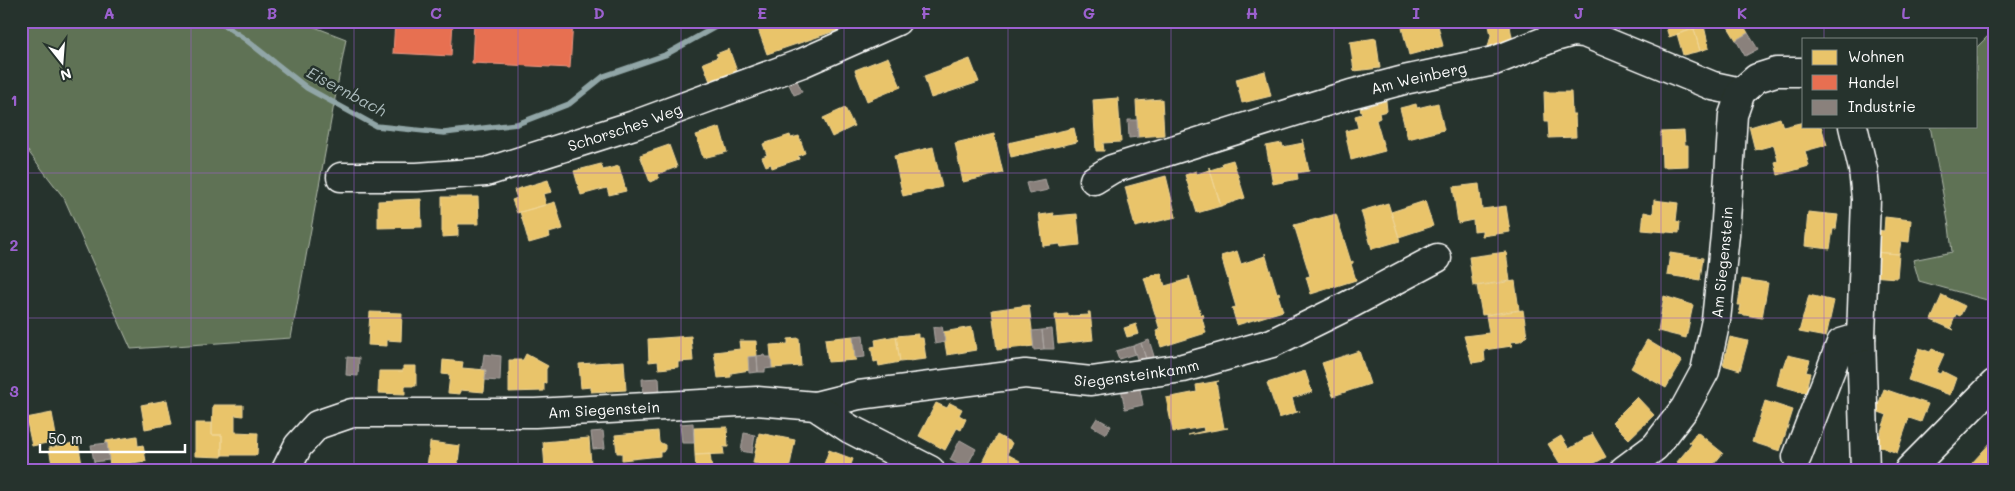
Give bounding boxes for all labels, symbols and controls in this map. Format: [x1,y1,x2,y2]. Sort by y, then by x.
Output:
text: A [103,2,115,23]
text: B [267,2,277,23]
text: C [430,2,442,23]
text: D [593,2,605,23]
text: E [757,2,767,23]
text: F [921,2,931,23]
text: G [1083,2,1095,23]
text: H [1246,2,1258,23]
text: I [1412,2,1420,23]
text: J [1574,2,1584,23]
text: K [1737,2,1747,23]
text: L [1901,2,1911,23]
north arrow [38,38,88,88]
legend [1802,38,1978,128]
text: Wohnen [1848,46,1904,66]
street label: Am Weinberg [1368,57,1468,98]
water label: Eisernbach [304,61,390,121]
text: N [58,64,74,86]
text: Handel [1848,72,1899,92]
text: 1 [10,89,18,110]
text: Industrie [1848,96,1916,116]
street label: Schorsches Weg [565,98,685,155]
street label: Am Siegenstein [1706,206,1737,319]
text: 2 [10,234,19,255]
street label: Siegensteinkamm [1073,354,1201,391]
text: 3 [9,380,19,401]
street label: Am Siegenstein [547,396,660,422]
scale bar [40,421,185,453]
text: 50 m [48,428,83,448]

